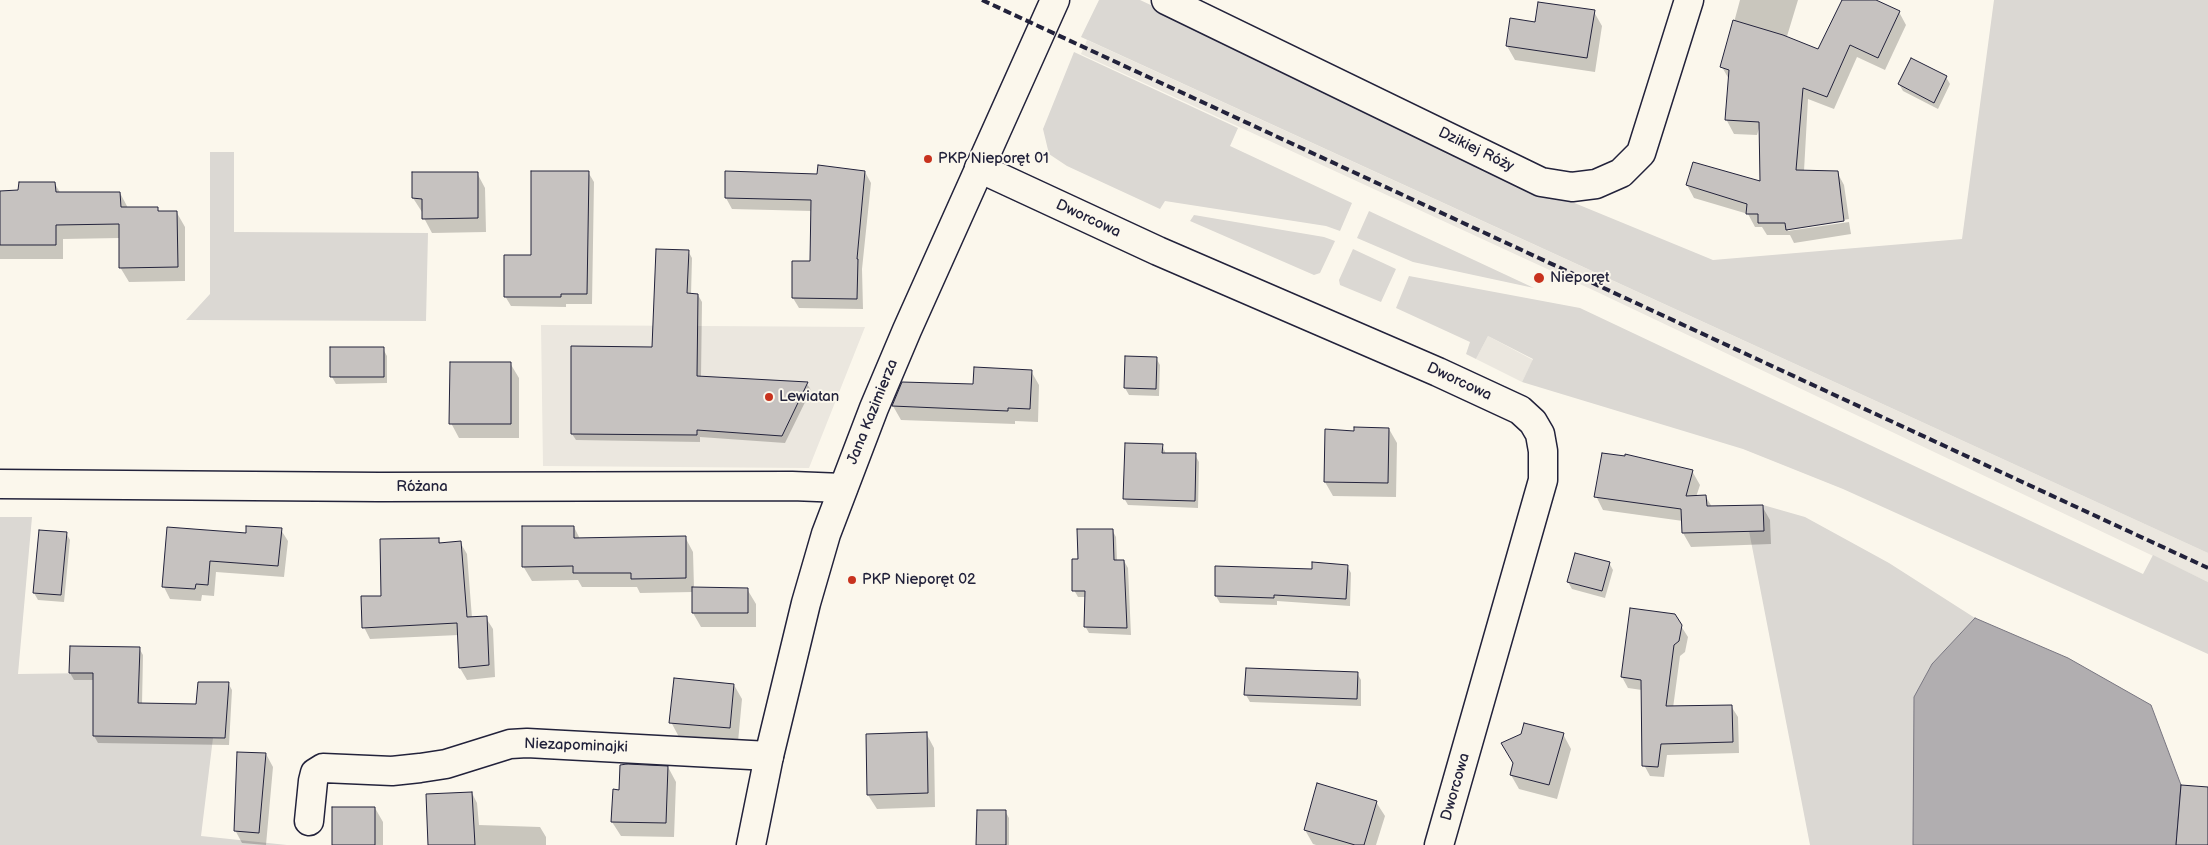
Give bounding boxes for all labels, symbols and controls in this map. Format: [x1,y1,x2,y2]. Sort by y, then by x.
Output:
street label: Dzikiej Róży [1435,124,1517,176]
place label: PKP Nieporęt 01 [938,150,1049,168]
marker: PKP Nieporęt 01 [922,153,934,165]
street label: Dworcowa [1053,196,1123,242]
place label: Nieporęt [1550,269,1610,287]
marker: Nieporęt [1532,271,1546,285]
street label: Jana Kazimierza [844,357,902,467]
street label: Dworcowa [1424,359,1494,405]
place label: Lewiatan [779,388,839,406]
marker: Lewiatan [763,391,775,403]
street label: Różana [396,478,448,496]
place label: PKP Nieporęt 02 [862,571,976,589]
marker: PKP Nieporęt 02 [846,574,858,586]
street label: Niezapominajki [524,735,628,757]
street label: Dworcowa [1438,751,1474,823]

